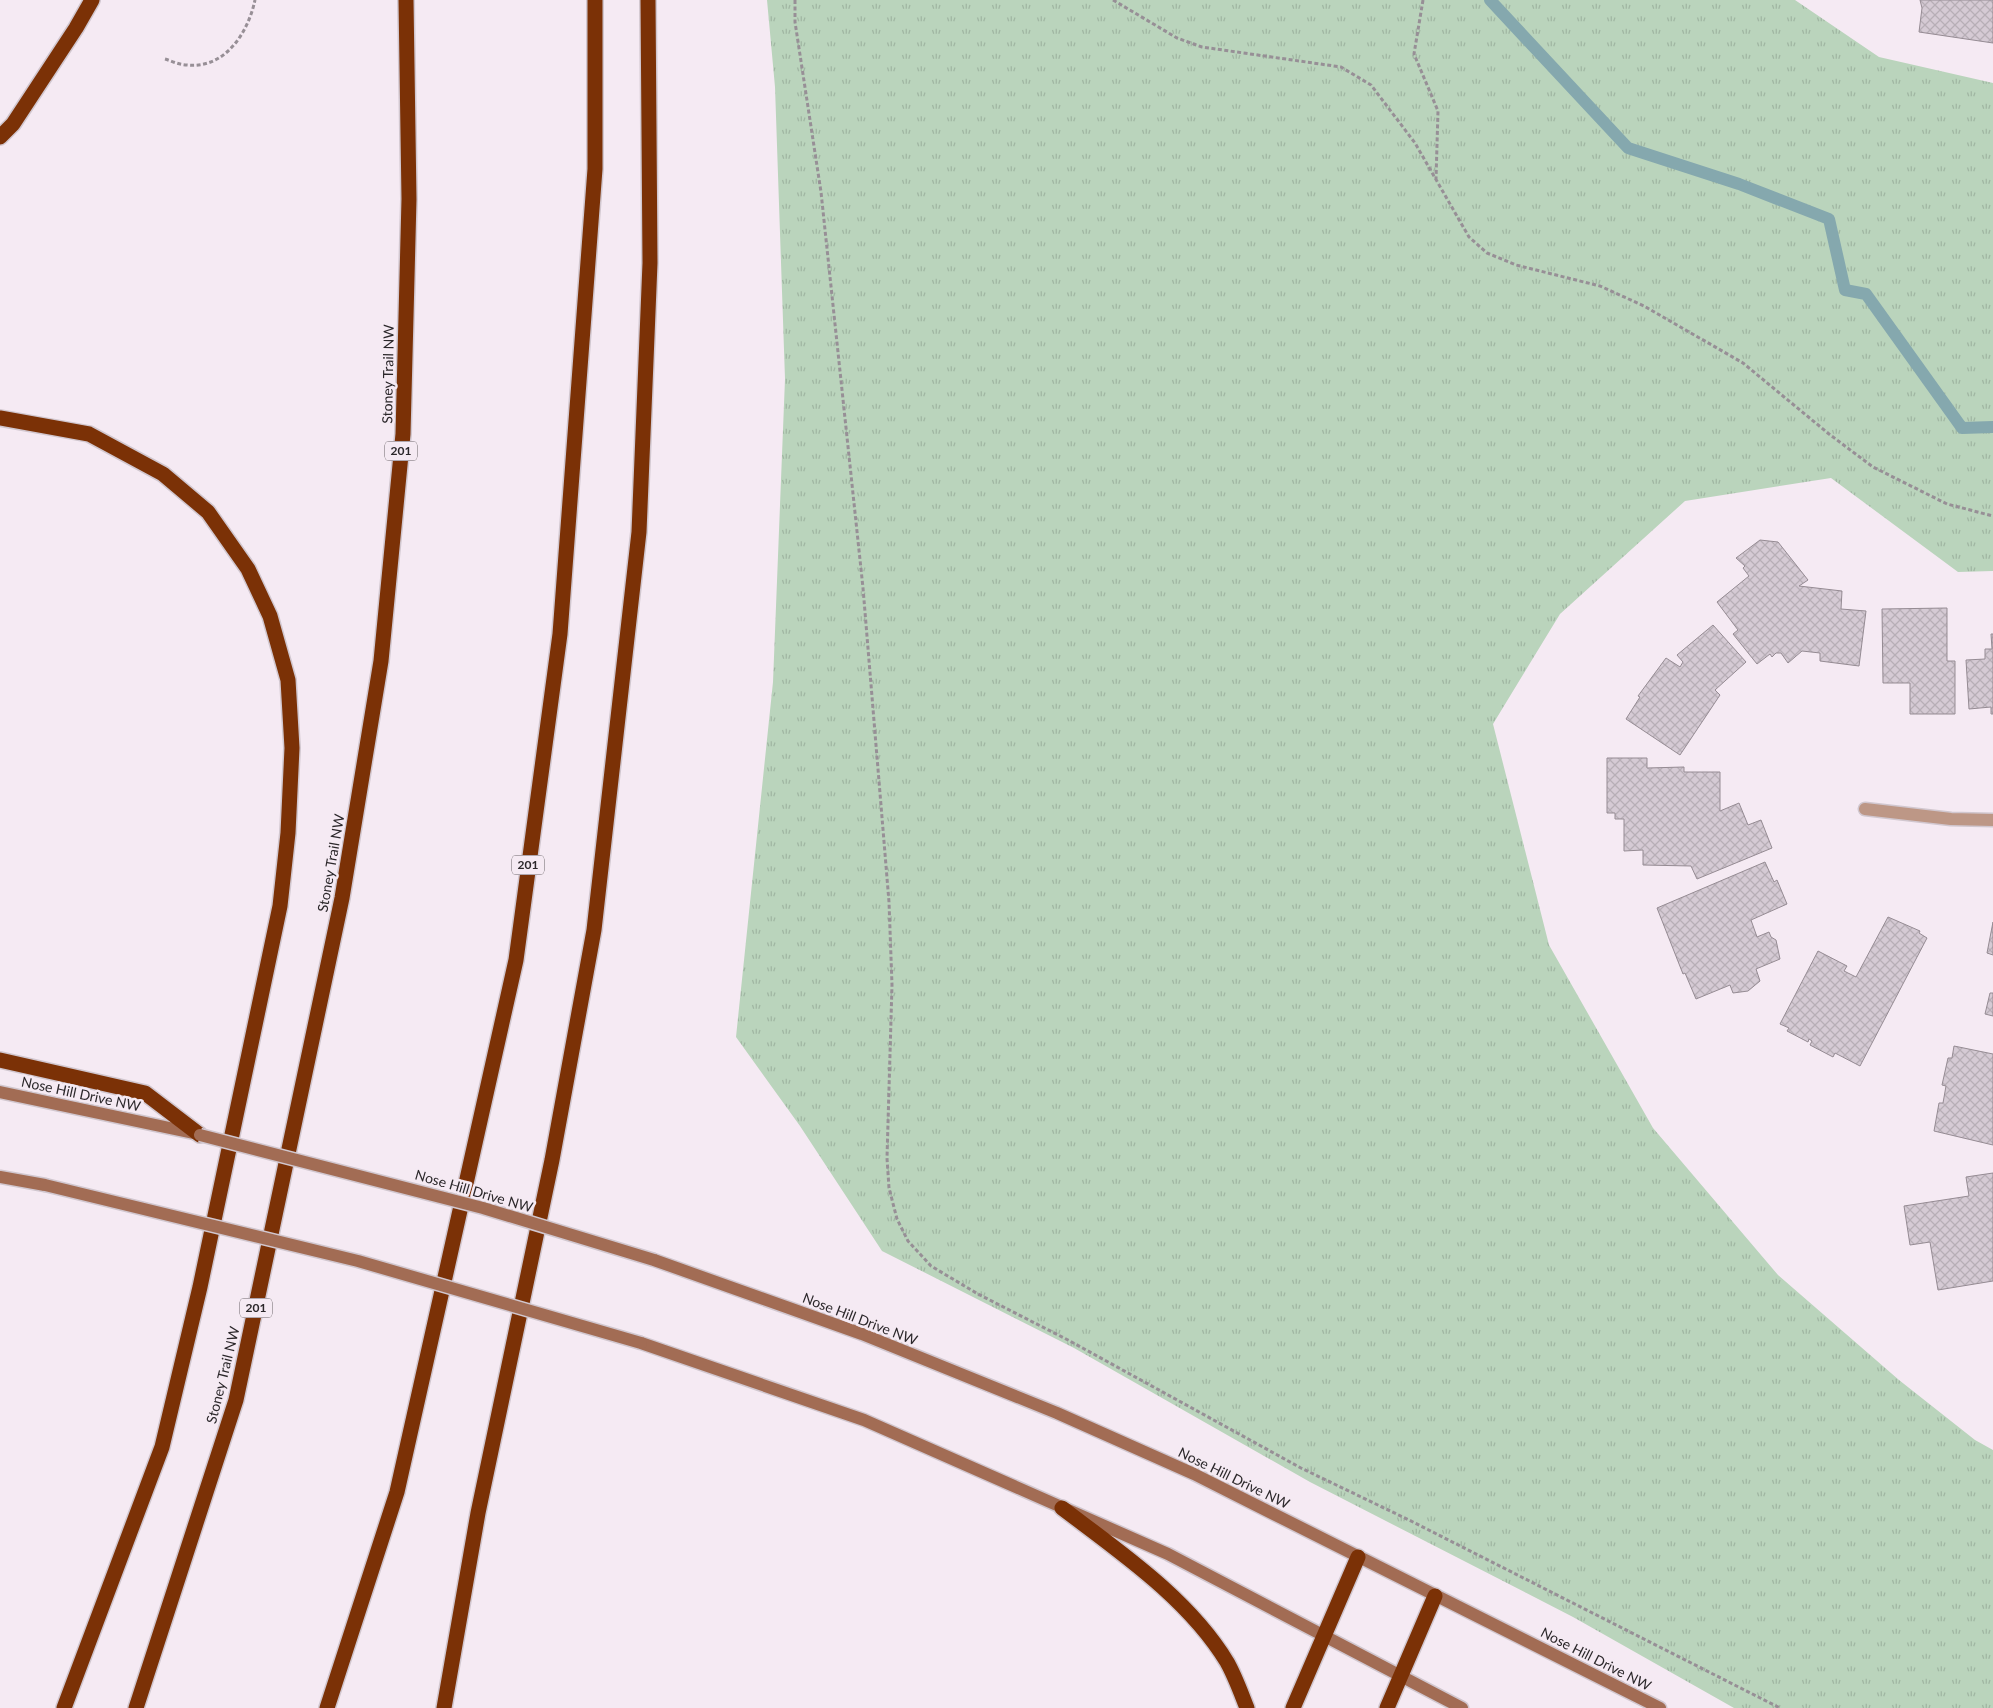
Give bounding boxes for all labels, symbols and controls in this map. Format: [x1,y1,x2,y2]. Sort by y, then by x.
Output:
street label: Stoney Trail NW [378,324,397,424]
road number: 201 [385,442,417,461]
street label: Stoney Trail NW [314,812,348,913]
road number: 201 [512,856,544,874]
street label: Nose Hill Drive NW [20,1073,143,1115]
street label: Nose Hill Drive NW [413,1166,535,1216]
street label: Nose Hill Drive NW [800,1289,921,1348]
road number: 201 [240,1299,272,1318]
street label: Stoney Trail NW [202,1324,243,1425]
street label: Nose Hill Drive NW [1176,1443,1293,1512]
street label: Nose Hill Drive NW [1538,1623,1655,1694]

